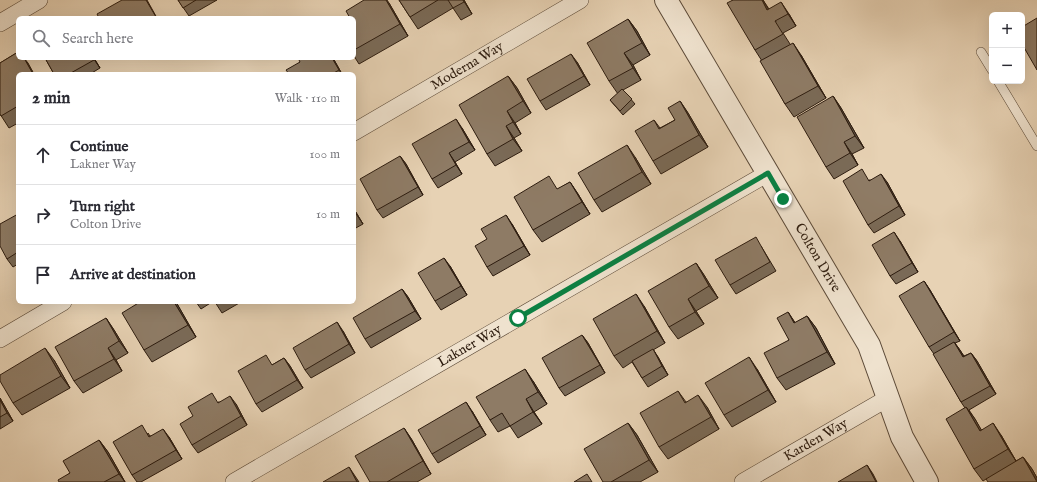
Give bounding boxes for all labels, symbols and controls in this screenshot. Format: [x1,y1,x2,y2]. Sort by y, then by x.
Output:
map controls [989,12,1025,84]
button: + [989,12,1025,48]
search box [16,16,356,60]
icon: search [30,27,52,49]
text: Search here [62,29,133,48]
street label: Moderna Way [427,38,507,94]
button: − [989,48,1025,84]
text: 2 min [32,88,70,109]
text: Walk · 110 m [275,90,340,107]
text: Continue [70,137,128,156]
icon: ahead [32,144,54,166]
text: 100 m [310,146,340,163]
text: Lakner Way [70,156,136,173]
route end [774,190,792,208]
text: Turn right [70,197,135,216]
icon: right [32,204,54,226]
text: 10 m [316,206,340,223]
text: Colton Drive [70,216,141,233]
street label: Colton Drive [790,220,845,296]
icon: arrive [32,264,54,286]
text: Arrive at destination [70,265,196,284]
route start [509,309,527,327]
street label: Lakner Way [434,320,505,371]
street label: Karden Way [780,414,851,465]

